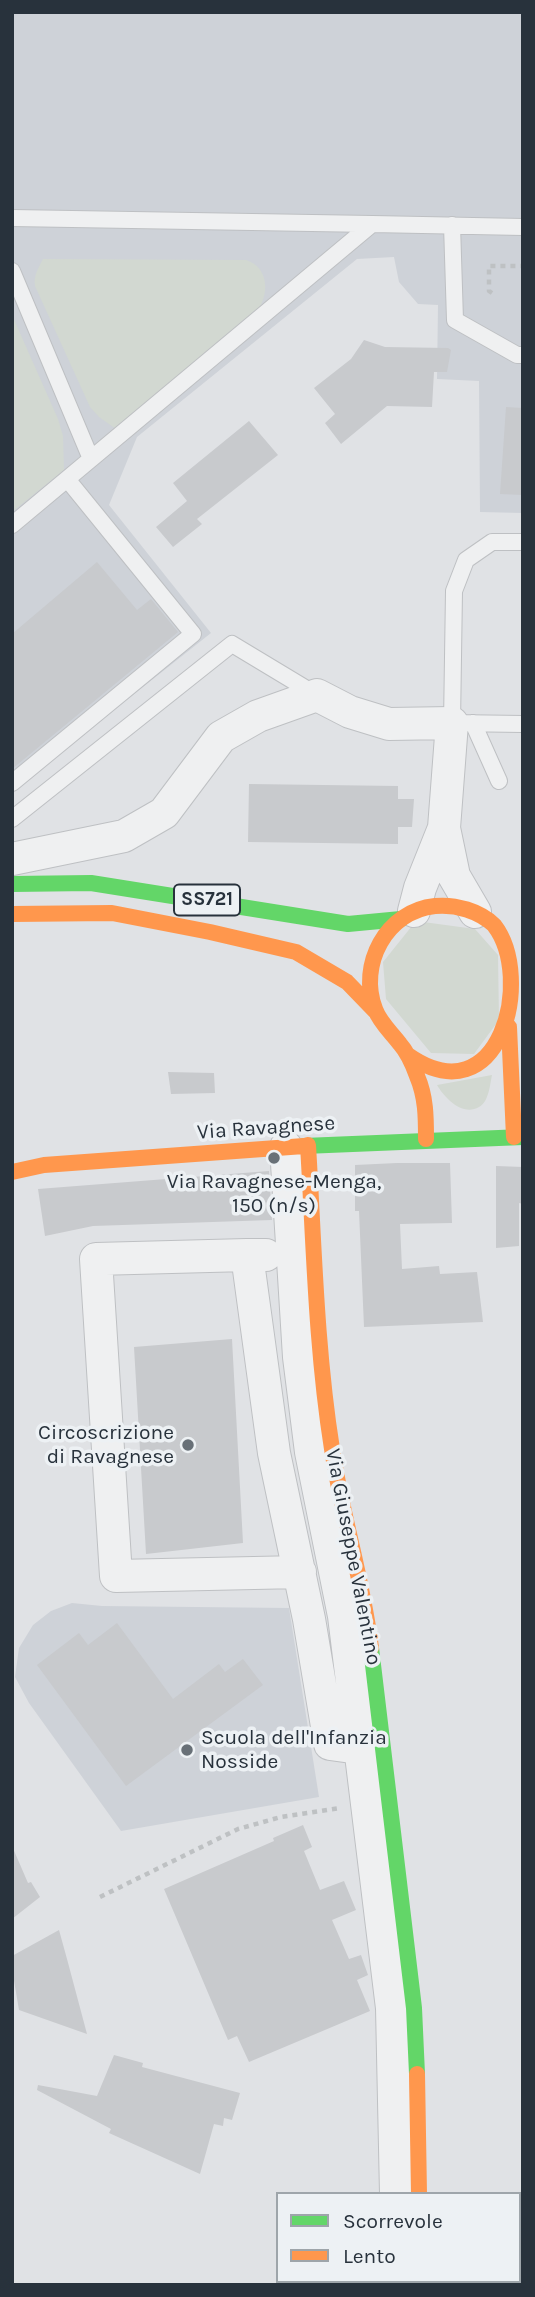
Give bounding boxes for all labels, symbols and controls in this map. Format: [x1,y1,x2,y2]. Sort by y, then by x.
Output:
road number: SS721 [174,885,240,916]
street label: Via Ravagnese [196,1111,336,1145]
marker: Via Ravagnese-Menga, 150 (n/s) [266,1150,282,1166]
place label: Via Ravagnese-Menga, 150 (n/s) [167,1169,381,1219]
place label: Circoscrizione di Ravagnese [38,1420,174,1470]
marker: Circoscrizione di Ravagnese [180,1437,196,1453]
street label: Via Giuseppe Valentino [320,1447,386,1667]
place label: Scuola dell'Infanzia Nosside [201,1725,387,1775]
marker: Scuola dell'Infanzia Nosside [179,1742,195,1758]
legend [276,2192,521,2283]
text: Scorrevole [343,2209,443,2233]
text: Lento [343,2244,396,2268]

